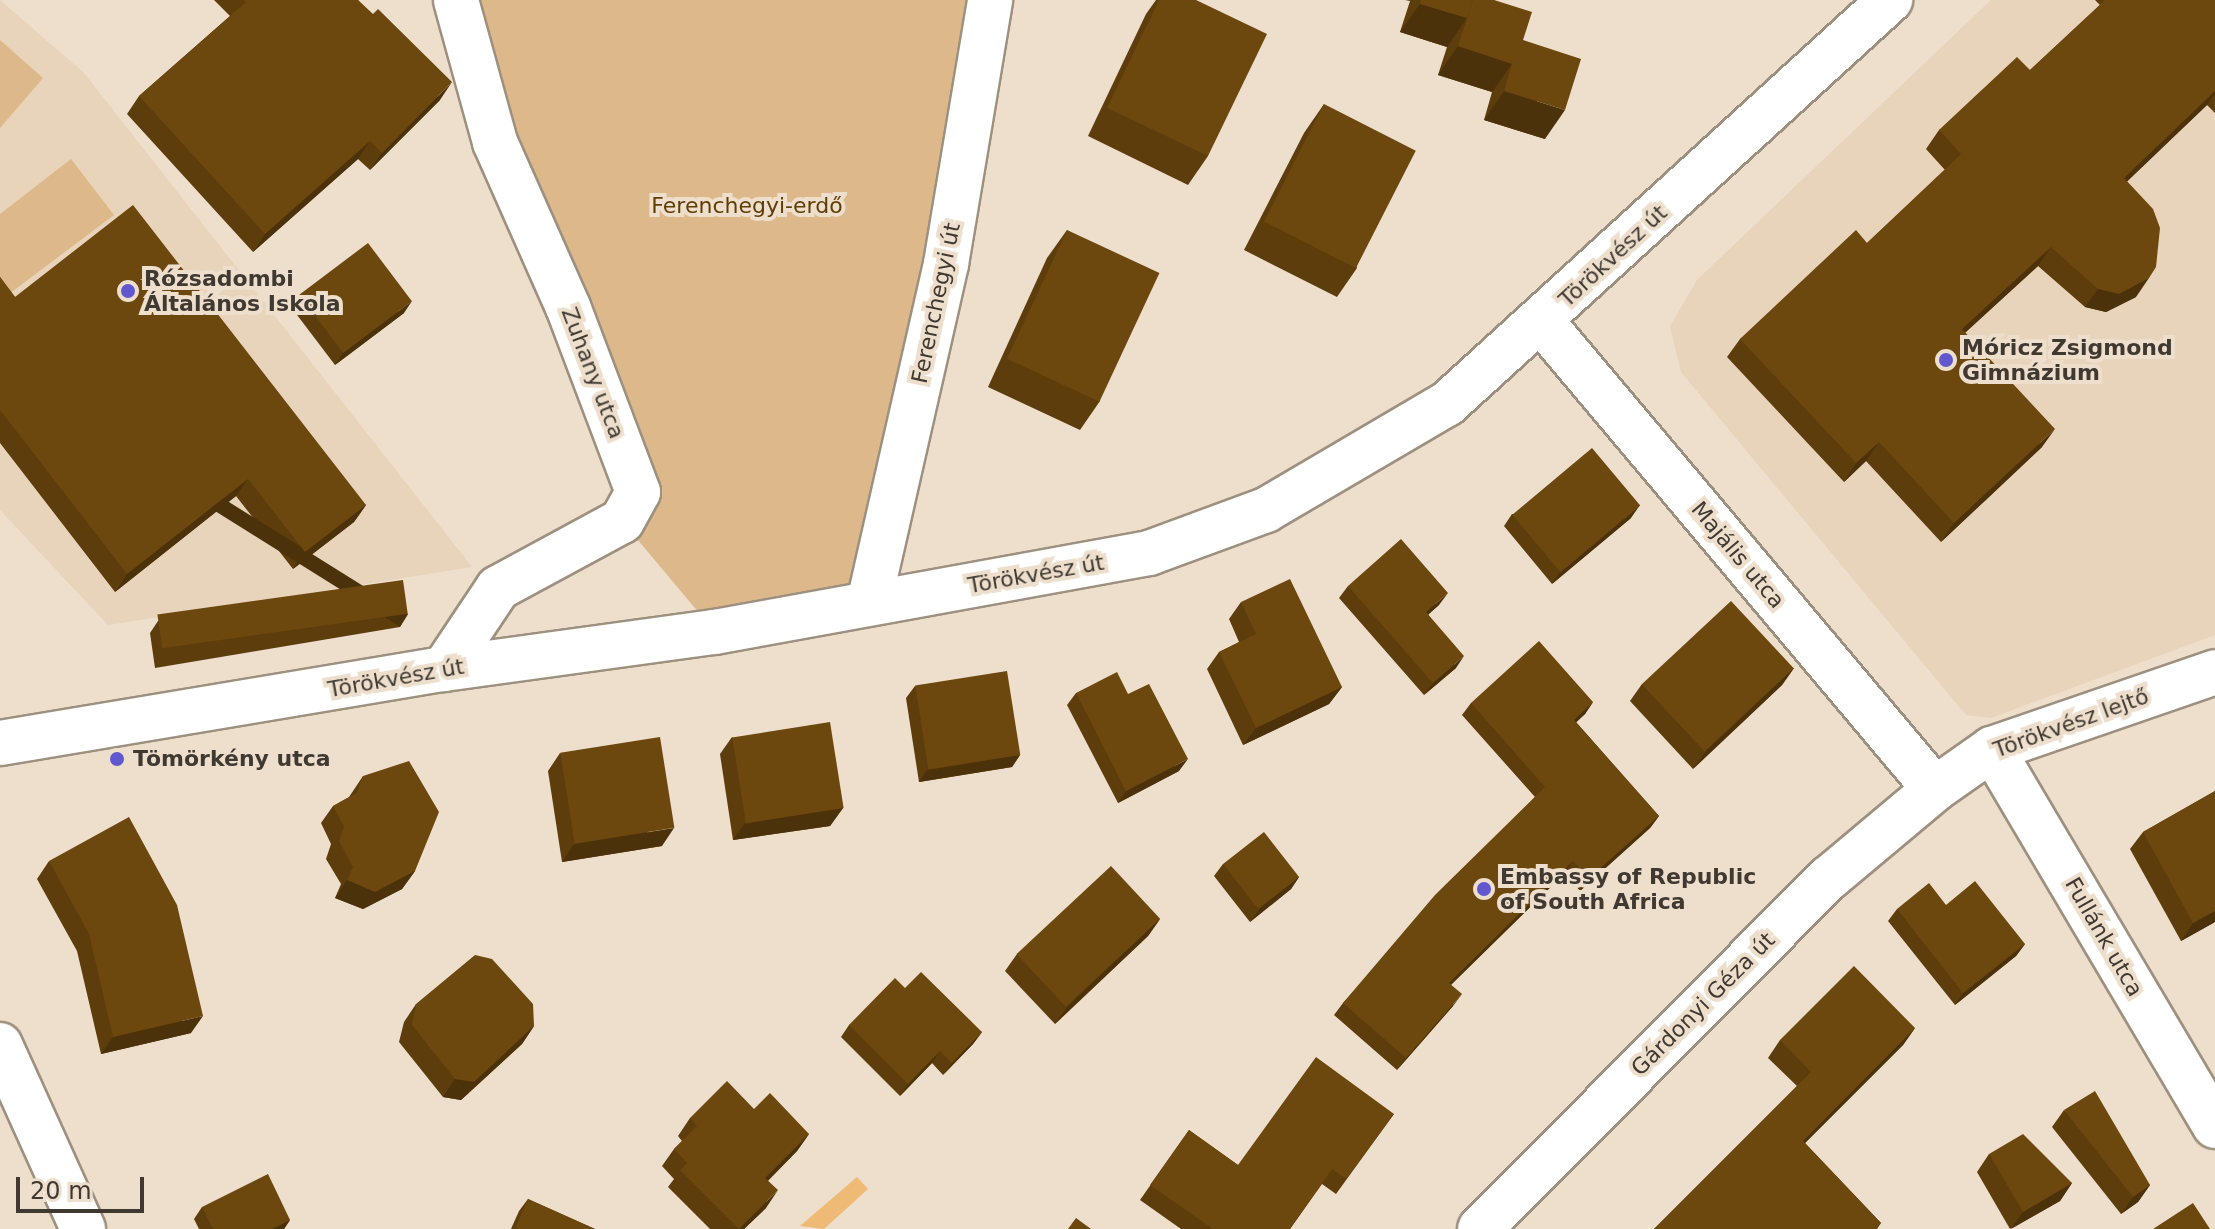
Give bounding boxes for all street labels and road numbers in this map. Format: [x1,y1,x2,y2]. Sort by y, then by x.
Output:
street label: Törökvész út [1554,199,1672,313]
street label: Ferenchegyi út [906,220,966,386]
street label: Zuhany utca [556,304,630,442]
street label: Majális utca [1686,496,1790,614]
street label: Törökvész út [966,549,1106,599]
street label: Törökvész út [326,653,466,703]
street label: Törökvész lejtő [1990,683,2152,763]
street label: Fullánk utca [2059,873,2149,1001]
street label: Gárdonyi Géza út [1626,927,1780,1081]

